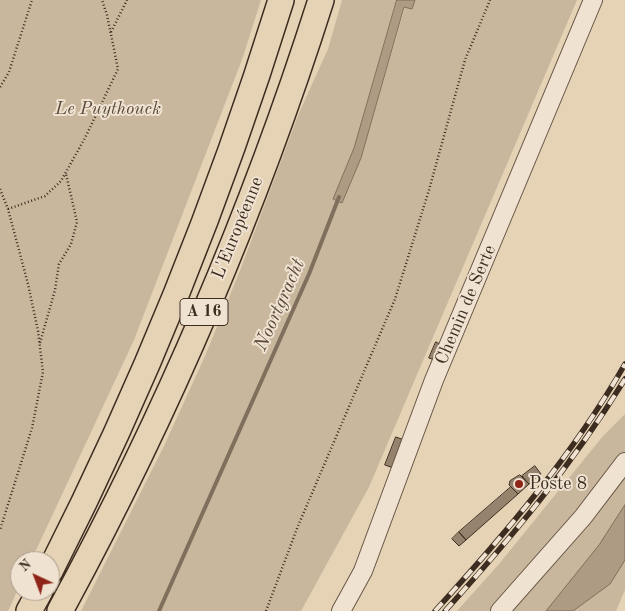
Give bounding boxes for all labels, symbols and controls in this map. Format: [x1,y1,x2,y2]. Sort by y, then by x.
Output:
park label: Le Puythouck [55,98,161,120]
street label: L'Européenne [208,174,268,282]
street label: Chemin de Serte [431,242,501,368]
water label: Noortgracht [250,256,310,354]
road number: A 16 [180,298,228,326]
place label: Poste 8 [529,473,587,495]
marker: Poste 8 [513,478,525,490]
north arrow [10,551,60,601]
text: N [17,557,34,575]

